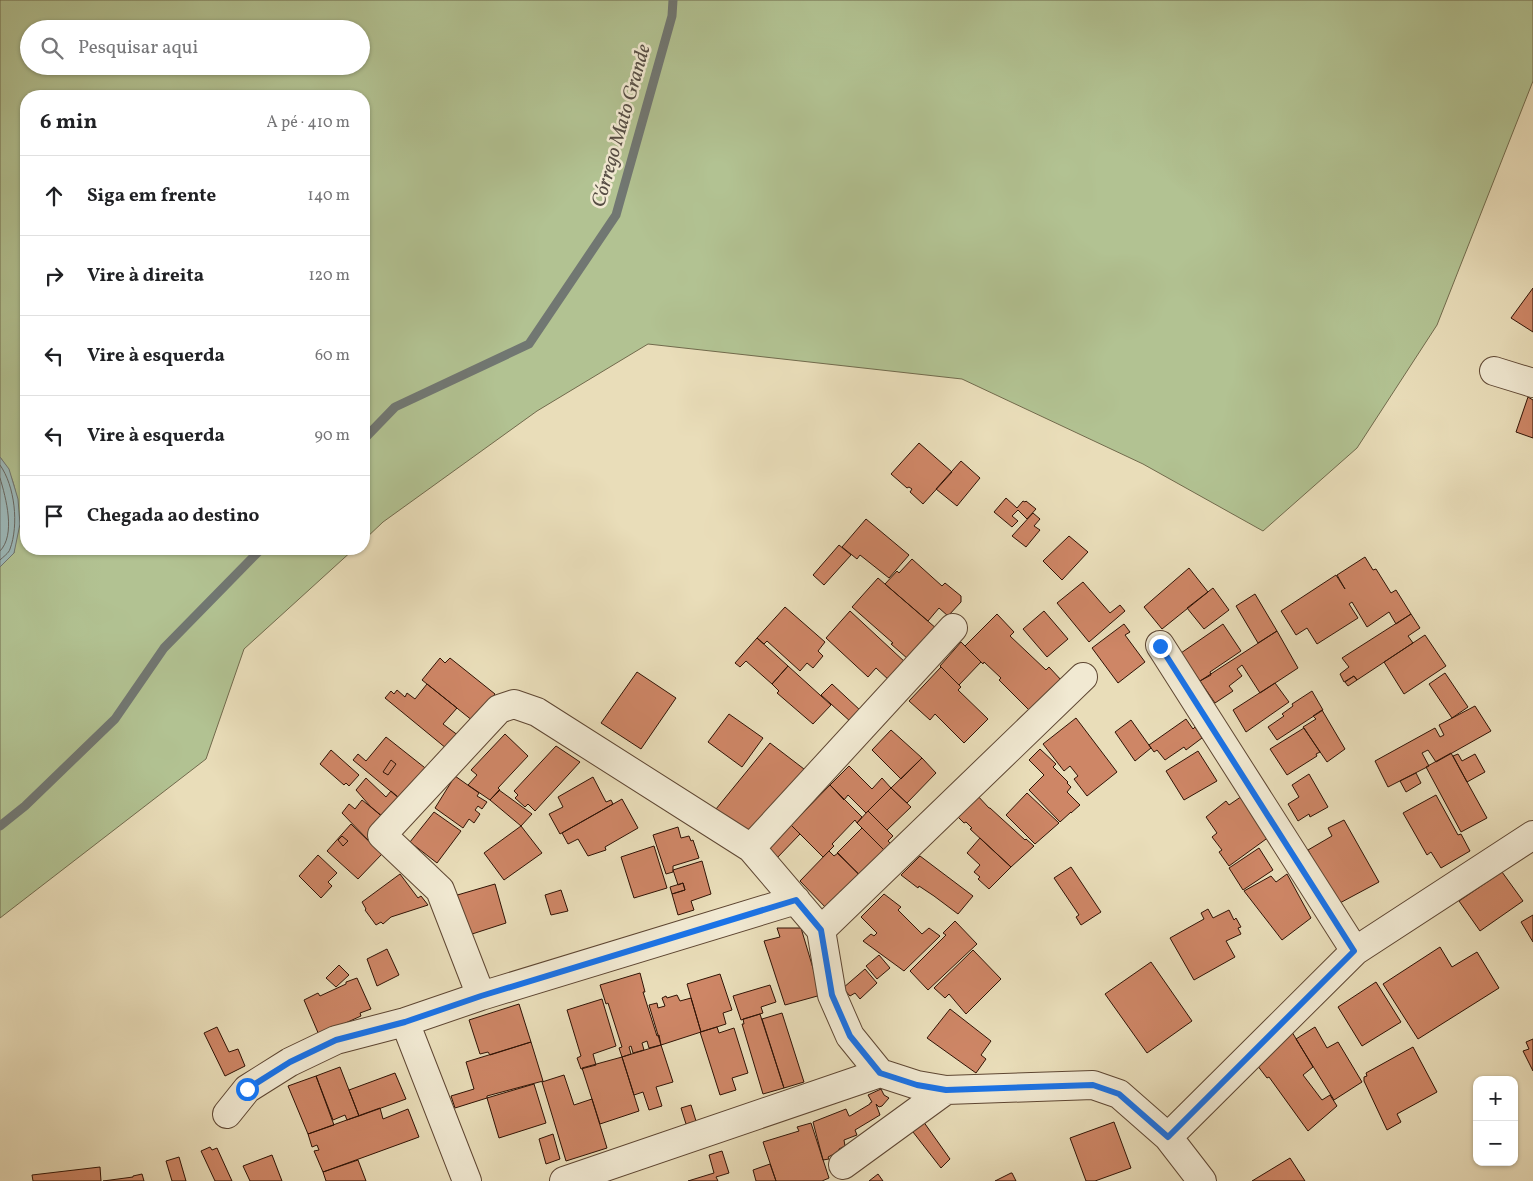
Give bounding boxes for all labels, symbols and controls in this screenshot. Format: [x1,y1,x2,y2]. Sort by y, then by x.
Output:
search box [20,20,370,75]
icon: search [38,34,66,62]
text: Pesquisar aqui [78,35,198,61]
water label: Córrego Mato Grande [585,41,659,211]
text: 6 min [40,108,97,137]
text: A pé · 410 m [267,112,350,134]
icon: ahead [40,182,68,210]
text: Siga em frente [87,183,216,209]
text: 140 m [308,185,350,207]
icon: right [40,262,68,290]
text: Vire à direita [87,263,204,289]
text: 120 m [308,265,350,287]
icon: left [40,342,68,370]
text: Vire à esquerda [87,343,225,369]
text: 60 m [315,345,350,367]
icon: left [40,422,68,450]
text: Vire à esquerda [87,423,225,449]
text: 90 m [314,425,350,447]
icon: arrive [40,502,68,530]
text: Chegada ao destino [87,503,259,529]
route end [1149,635,1172,658]
map controls [1473,1076,1518,1166]
button: + [1473,1076,1518,1121]
route start [236,1078,259,1101]
button: − [1473,1121,1518,1166]

